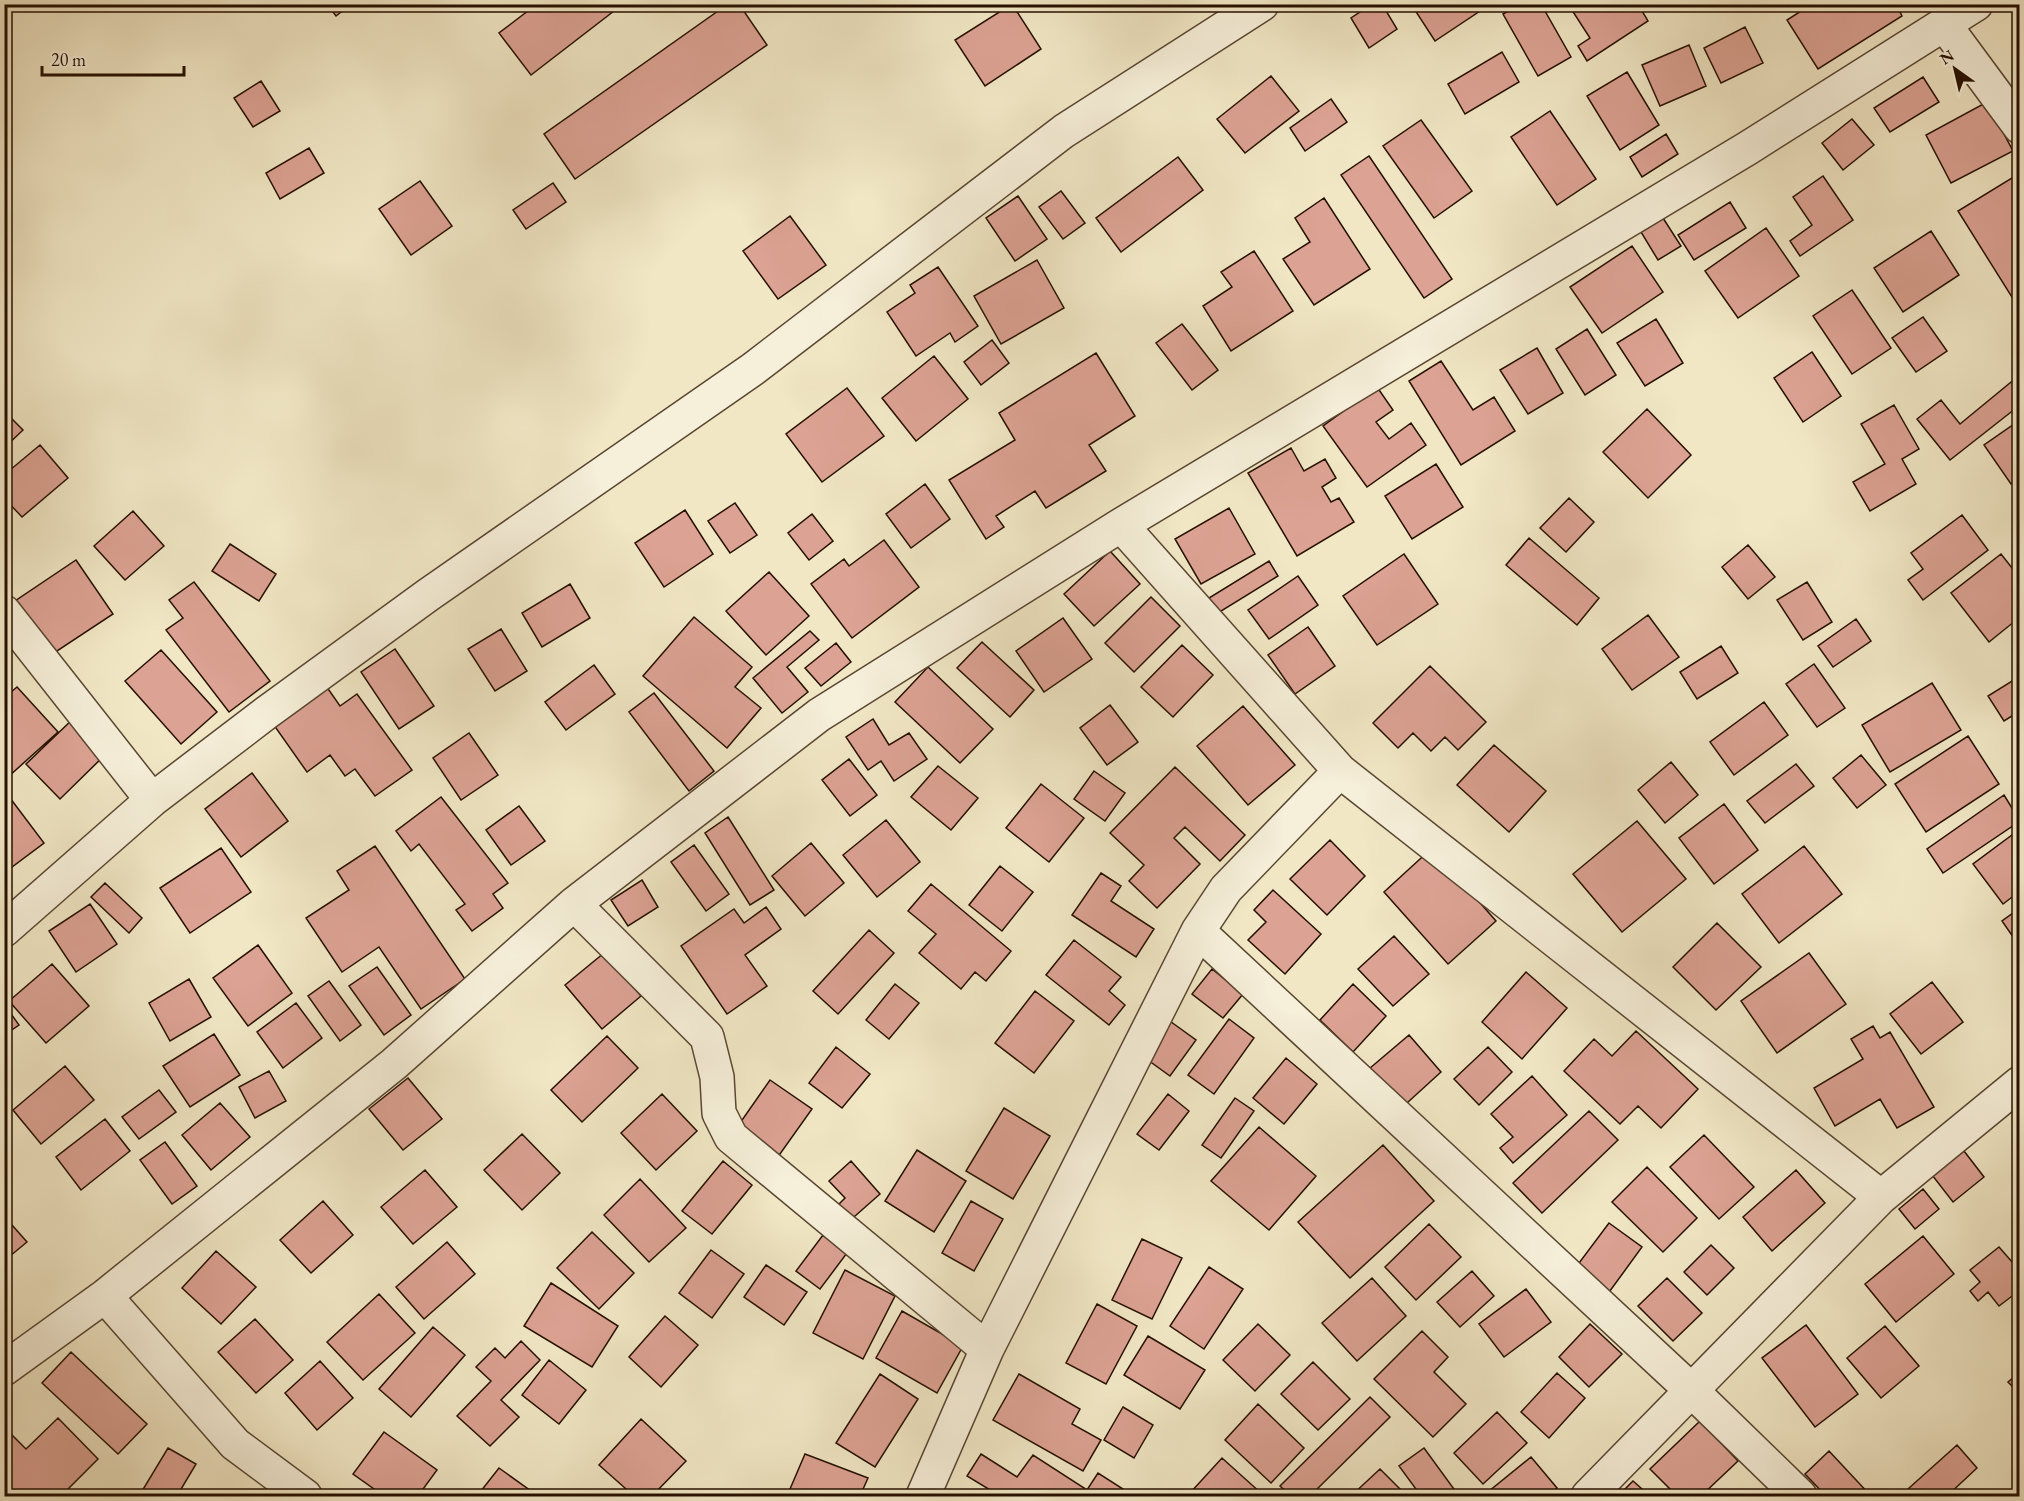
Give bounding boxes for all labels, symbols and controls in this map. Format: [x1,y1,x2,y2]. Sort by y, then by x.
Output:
scale bar [42,39,184,77]
north arrow [1925,39,1985,99]
text: N [1936,45,1958,69]
text: 20 m [51,48,86,71]

